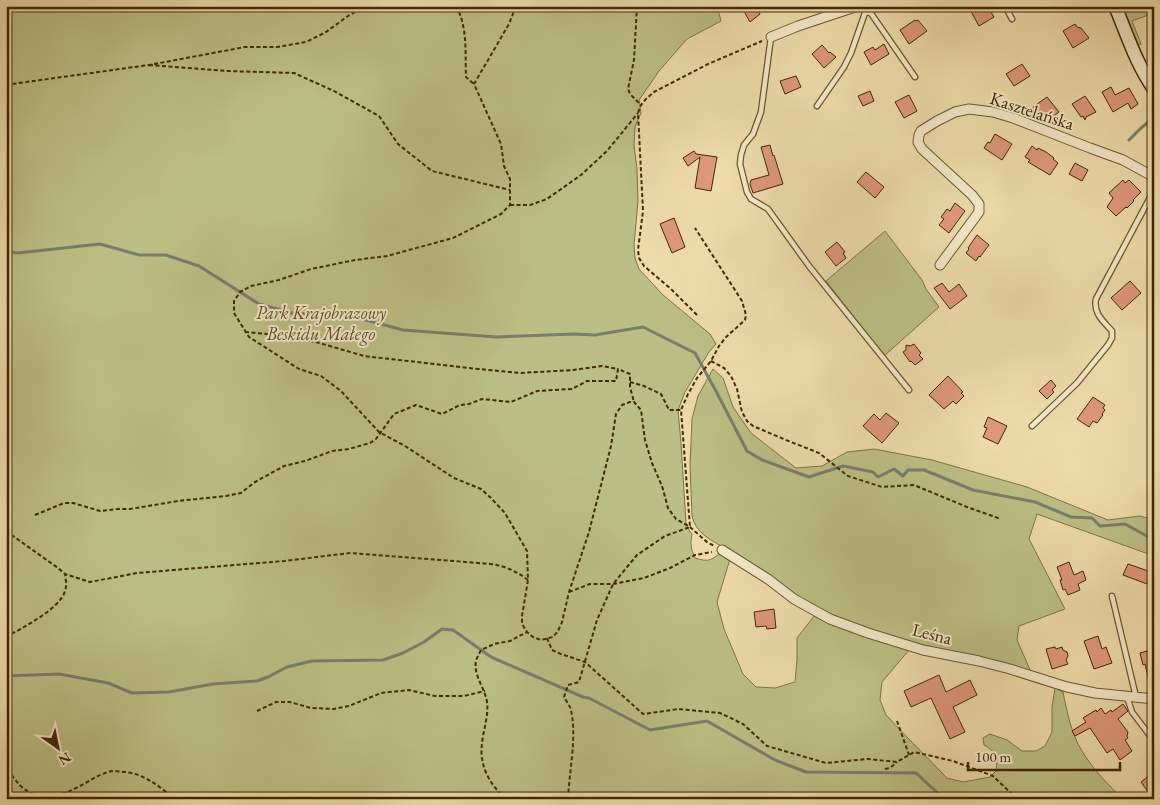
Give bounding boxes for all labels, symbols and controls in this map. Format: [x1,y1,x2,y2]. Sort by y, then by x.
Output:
street label: Kasztelańska [987,86,1078,135]
park label: Park Krajobrazowy Beskidu Małego [256,301,387,346]
street label: Leśna [910,618,955,650]
north arrow [32,722,82,772]
scale bar [968,740,1120,772]
text: 100 m [975,747,1012,766]
text: N [55,748,75,770]

